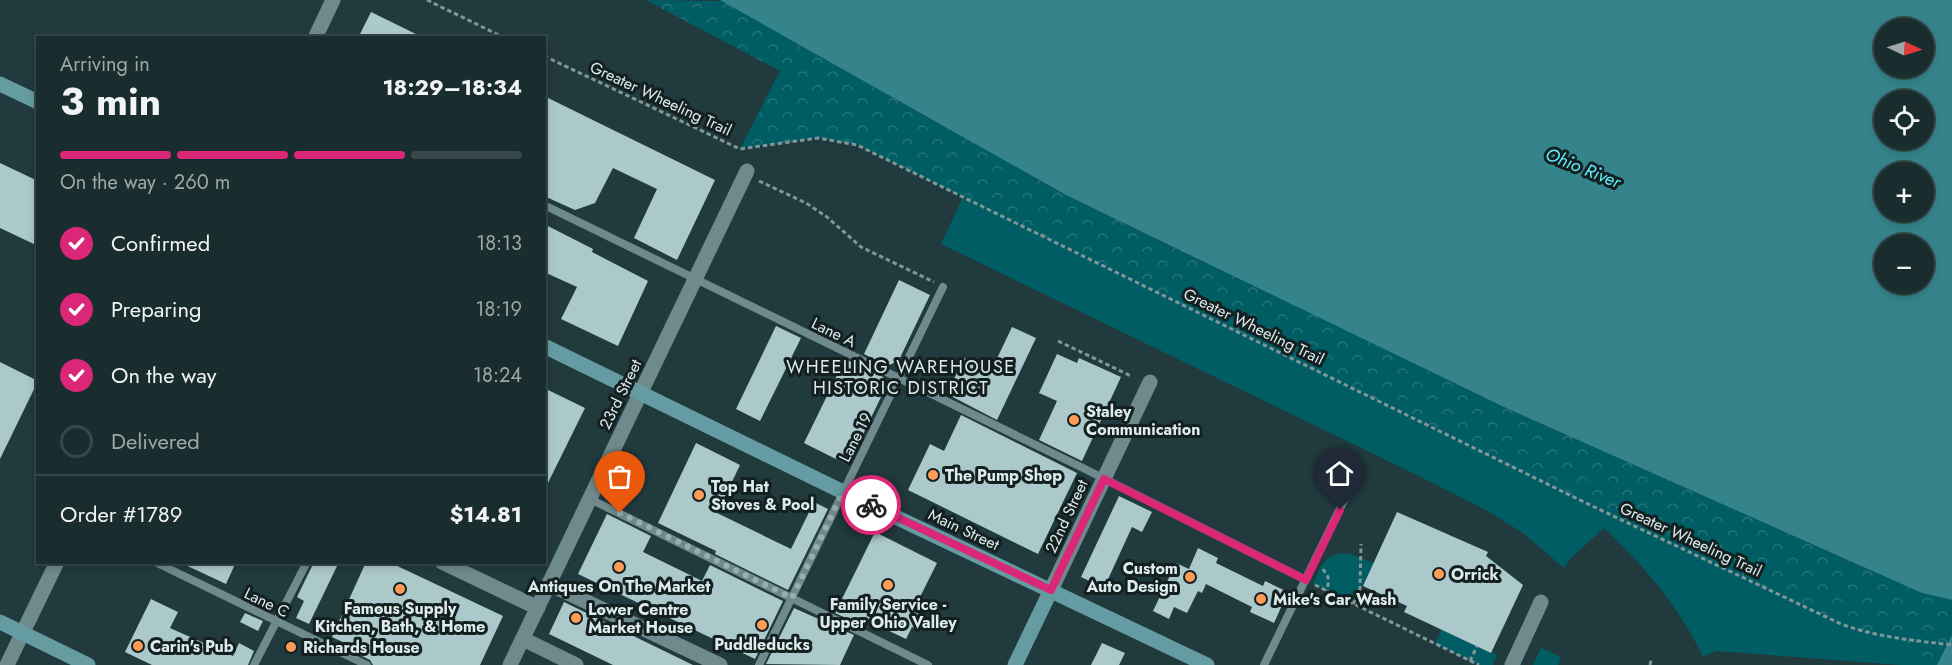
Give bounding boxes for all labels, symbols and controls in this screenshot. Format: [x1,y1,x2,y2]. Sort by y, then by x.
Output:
north arrow [1874,18,1934,78]
map controls [1874,18,1934,294]
text: Arriving in [60,50,150,79]
street label: Greater Wheeling Trail [586,55,735,141]
text: 18:29–18:34 [382,71,522,103]
text: 3 min [60,73,161,130]
button: locate [1874,90,1934,150]
water label: Ohio River [1541,141,1626,195]
button: + [1874,162,1934,222]
text: On the way · 260 m [60,168,230,197]
icon: check [60,227,93,260]
text: Confirmed [111,227,210,259]
text: 18:13 [476,229,522,258]
button: − [1874,234,1934,294]
street label: Greater Wheeling Trail [1180,282,1328,371]
icon: check [60,293,93,326]
text: Preparing [111,293,202,325]
text: 18:19 [476,295,522,324]
street label: Lane A [808,312,860,353]
district label: WHEELING WAREHOUSE HISTORIC DISTRICT [786,354,1016,401]
street label: 23rd Street [594,355,647,433]
icon: check [60,359,93,392]
text: On the way [111,359,216,391]
text: 18:24 [473,361,522,390]
place label: Staley Communication [1086,400,1200,441]
street label: Lane 19 [833,408,878,466]
marker: Staley Communication [1067,413,1081,427]
text: Delivered [111,425,200,457]
pin [1314,448,1365,510]
pin [594,451,645,513]
icon: home [1323,457,1356,490]
icon: bag [603,460,636,493]
place label: The Pump Shop [945,464,1062,487]
marker: The Pump Shop [926,468,940,482]
place label: Top Hat Stoves & Pool [711,475,814,516]
courier [841,475,901,535]
street label: 22nd Street [1039,476,1094,557]
marker: Top Hat Stoves & Pool [692,488,706,502]
icon: bike [855,489,888,522]
street label: Greater Wheeling Trail [1616,496,1765,582]
text: Order #1789 [60,498,182,530]
text: $14.81 [450,498,522,530]
street label: Main Street [924,503,1003,556]
place label: Custom Auto Design [1085,557,1178,598]
marker: Antiques On The Market [612,560,626,574]
place label: Orrick [1451,563,1500,586]
marker: Orrick [1432,567,1446,581]
marker: Custom Auto Design [1183,570,1197,584]
place label: Antiques On The Market [527,575,711,598]
marker: Family Service - Upper Ohio Valley [881,578,895,592]
street label: Lane C [240,582,293,623]
marker: Famous Supply Kitchen, Bath, & Home [393,582,407,596]
place label: Mike's Car Wash [1273,588,1396,611]
marker: Mike's Car Wash [1254,592,1268,606]
place label: Family Service - Upper Ohio Valley [819,593,957,634]
place label: Famous Supply Kitchen, Bath, & Home [315,597,485,638]
place label: Lower Centre Market House [588,598,693,639]
marker: Lower Centre Market House [569,611,583,625]
marker: Puddleducks [755,618,769,632]
place label: Puddleducks [714,633,810,656]
place label: Carin's Pub [150,635,234,658]
place label: Richards House [303,636,420,659]
marker: Carin's Pub [131,639,145,653]
marker: Richards House [284,640,298,654]

